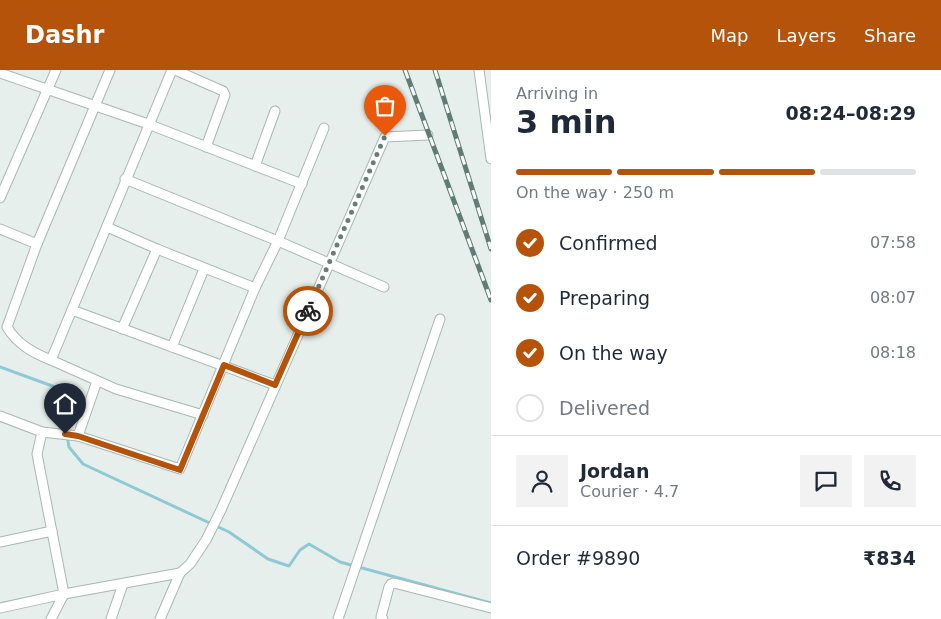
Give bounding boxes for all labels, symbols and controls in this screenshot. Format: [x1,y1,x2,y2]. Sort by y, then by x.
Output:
text: Dashr [25,21,104,49]
text: Map [710,25,748,46]
text: Layers [776,25,836,46]
text: Share [864,25,916,46]
text: Arriving in [516,84,598,103]
pin [364,85,406,136]
icon: bag [371,92,399,120]
text: 08:24–08:29 [786,102,916,124]
text: 3 min [516,103,617,141]
text: On the way · 250 m [516,183,674,202]
icon: check [516,229,544,257]
text: Confirmed [559,232,658,254]
text: 07:58 [870,233,916,252]
icon: check [516,284,544,312]
courier [283,286,333,336]
text: Preparing [559,287,650,309]
text: 08:07 [870,288,916,307]
icon: bike [294,297,322,325]
icon: check [516,339,544,367]
text: On the way [559,342,668,364]
text: 08:18 [870,343,916,362]
pin [44,383,86,434]
icon: home [51,390,79,418]
text: Delivered [559,397,650,419]
button: person [516,455,568,507]
button: chat [800,455,852,507]
button: phone [864,455,916,507]
text: Jordan [580,460,649,482]
text: Courier · 4.7 [580,482,679,501]
text: Order #9890 [516,547,640,569]
text: ₹834 [863,547,916,569]

